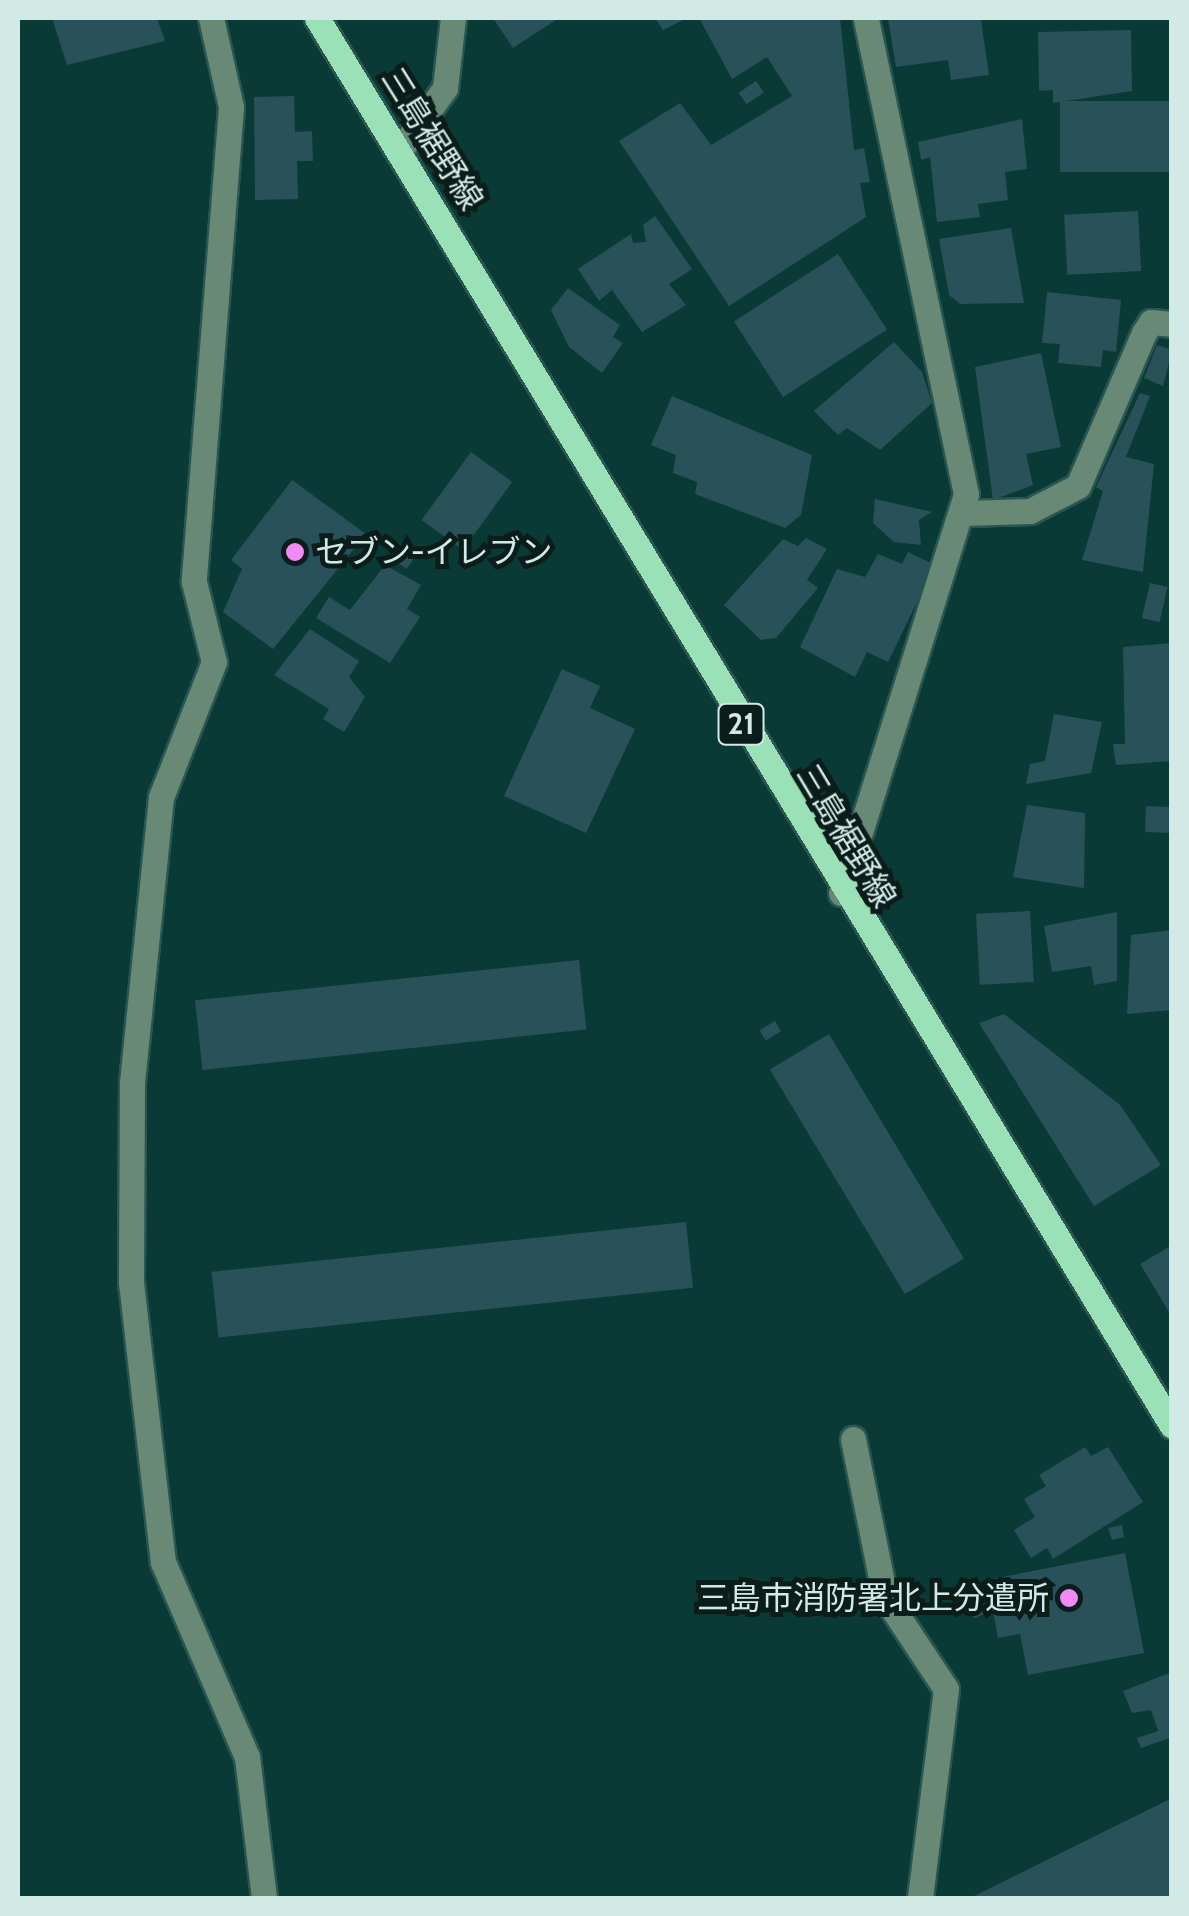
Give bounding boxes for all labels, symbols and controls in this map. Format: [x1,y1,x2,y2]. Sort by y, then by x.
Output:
street label: 三島裾野線 [373,61,491,217]
place label: セブン-イレブン [315,533,553,571]
marker: セブン-イレブン [284,541,306,563]
road number: 21 [716,699,766,749]
street label: 三島裾野線 [788,758,904,914]
place label: 三島市消防署北上分遣所 [697,1579,1049,1617]
marker: 三島市消防署北上分遣所 [1058,1587,1080,1609]

